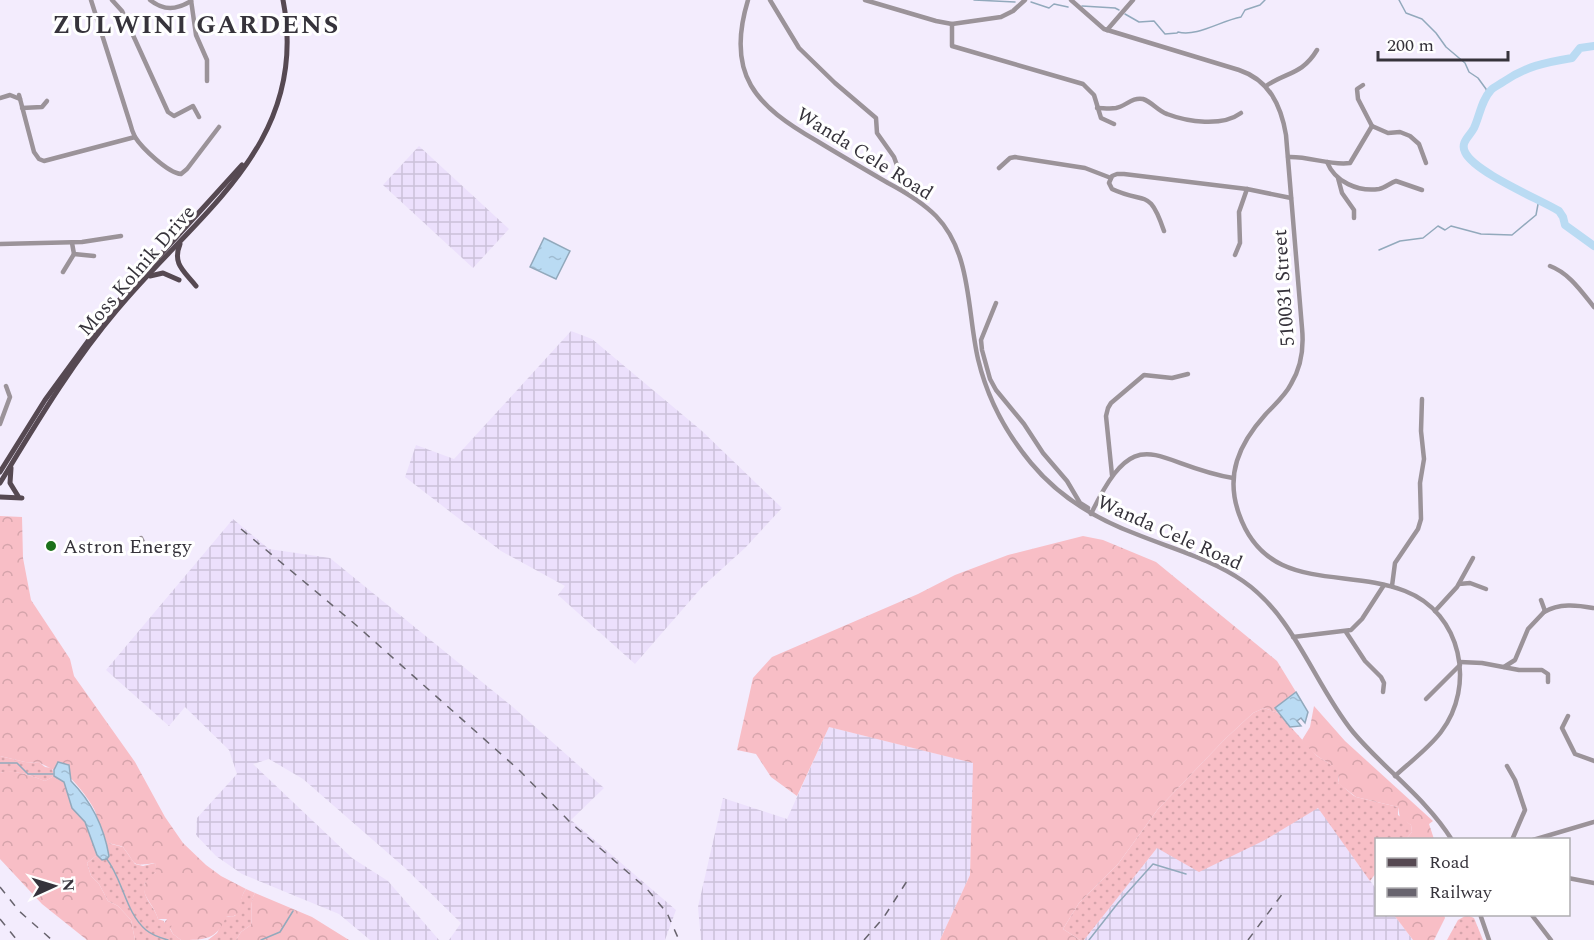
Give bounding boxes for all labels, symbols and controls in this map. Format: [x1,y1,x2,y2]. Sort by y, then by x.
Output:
district label: ZULWINI GARDENS [52,5,340,45]
scale bar [1378,24,1508,62]
text: 200 m [1387,32,1434,59]
street label: Wanda Cele Road [790,100,939,208]
street label: Moss Kolnik Drive [71,198,202,343]
street label: 510031 Street [1265,228,1303,348]
street label: Wanda Cele Road [1092,487,1247,578]
place label: Astron Energy [63,532,193,562]
marker: Astron Energy [44,539,58,553]
legend [1375,838,1570,916]
text: Road [1429,849,1470,876]
north arrow [24,856,84,916]
text: N [56,878,80,892]
text: Railway [1429,879,1493,906]

